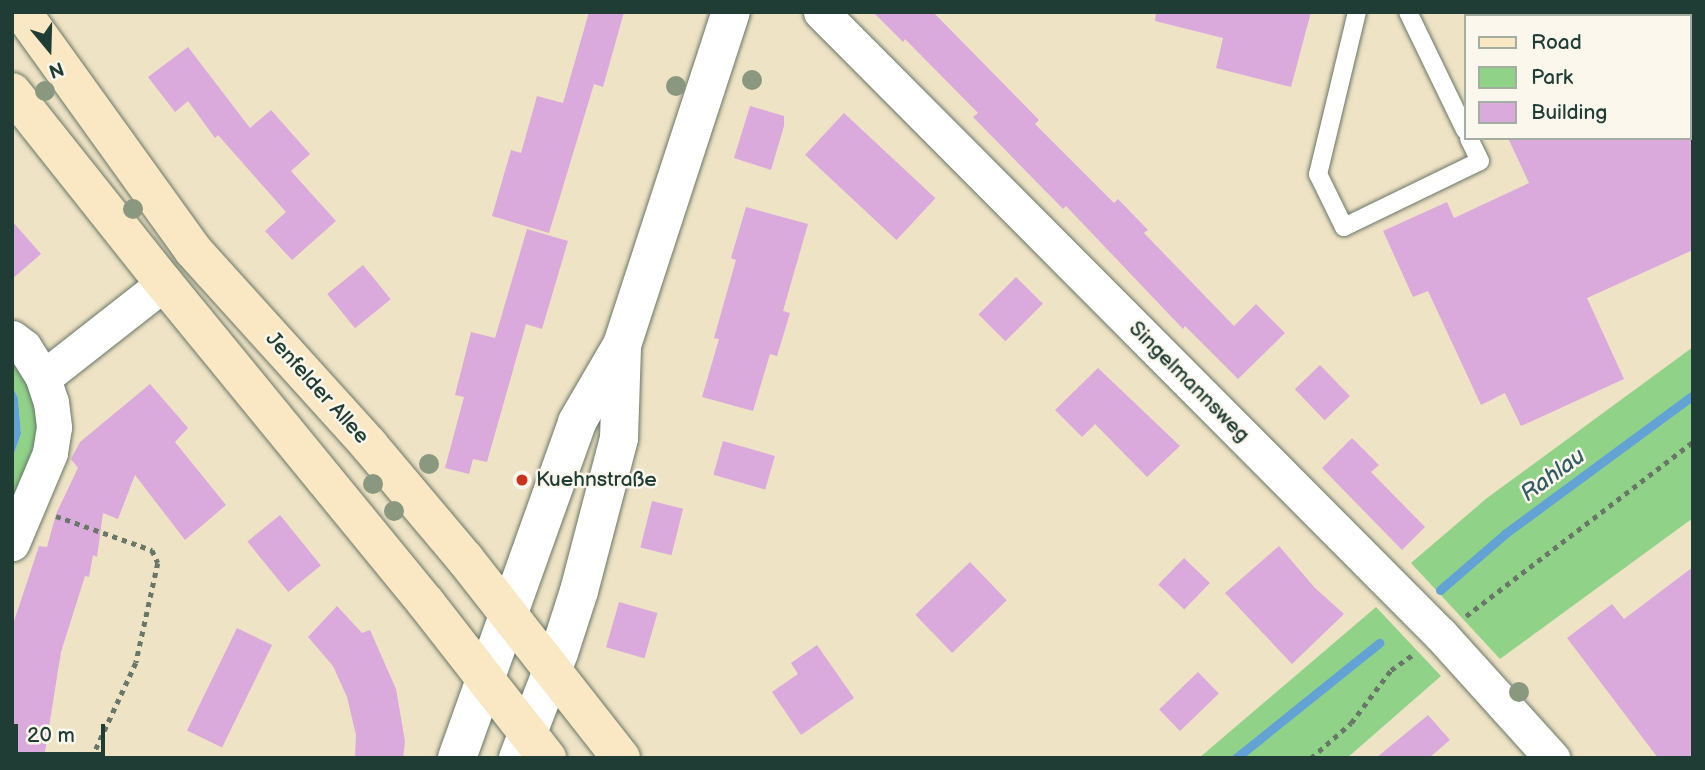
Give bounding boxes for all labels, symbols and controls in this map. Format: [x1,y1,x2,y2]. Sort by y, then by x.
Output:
north arrow [14,14,84,84]
legend [1464,14,1691,140]
text: Road [1531,30,1582,55]
text: N [46,56,66,83]
text: Park [1531,65,1573,90]
text: Building [1531,100,1607,125]
street label: Singelmannsweg [1123,316,1255,448]
street label: Jenfelder Allee [260,327,374,449]
water label: Rahlau [1515,442,1591,508]
place label: Kuehnstraße [536,467,657,493]
marker: Kuehnstraße [514,472,530,488]
scale bar [18,710,108,754]
text: 20 m [27,723,75,748]

